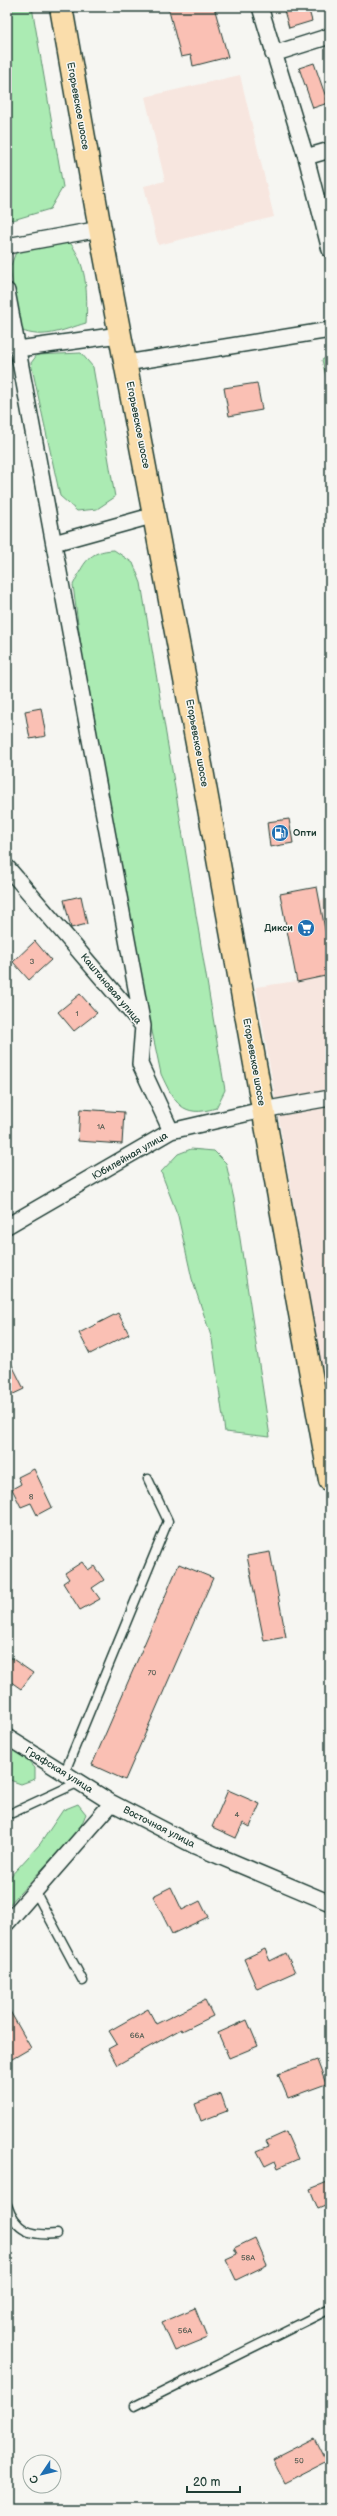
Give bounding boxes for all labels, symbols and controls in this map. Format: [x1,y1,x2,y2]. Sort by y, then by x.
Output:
street label: Егорьевское шоссе [64,61,92,151]
street label: Егорьевское шоссе [124,380,152,470]
street label: Егорьевское шоссе [183,698,211,788]
fuel station icon: Опти [270,823,290,843]
place label: Опти [293,827,317,839]
supermarket icon: Дикси [296,918,316,938]
place label: Дикси [264,922,293,934]
street label: Каштановая улица [78,951,144,1027]
house number: 3 [30,957,35,966]
house number: 1 [75,1009,79,1018]
street label: Егорьевское шоссе [240,1017,268,1107]
house number: 1А [97,1122,105,1131]
street label: Юбилейная улица [90,1129,170,1183]
house number: 8 [29,1492,34,1501]
house number: 70 [148,1668,157,1677]
street label: Графская улица [23,1744,95,1796]
street label: Восточная улица [121,1804,197,1850]
house number: 4 [235,1810,240,1819]
house number: 66А [130,2031,144,2040]
house number: 58А [241,2253,255,2262]
house number: 56А [178,2326,192,2335]
north arrow [22,2454,62,2494]
house number: 50 [294,2456,304,2465]
scale bar [187,2468,240,2494]
text: С [27,2472,42,2486]
text: 20 m [193,2475,220,2490]

